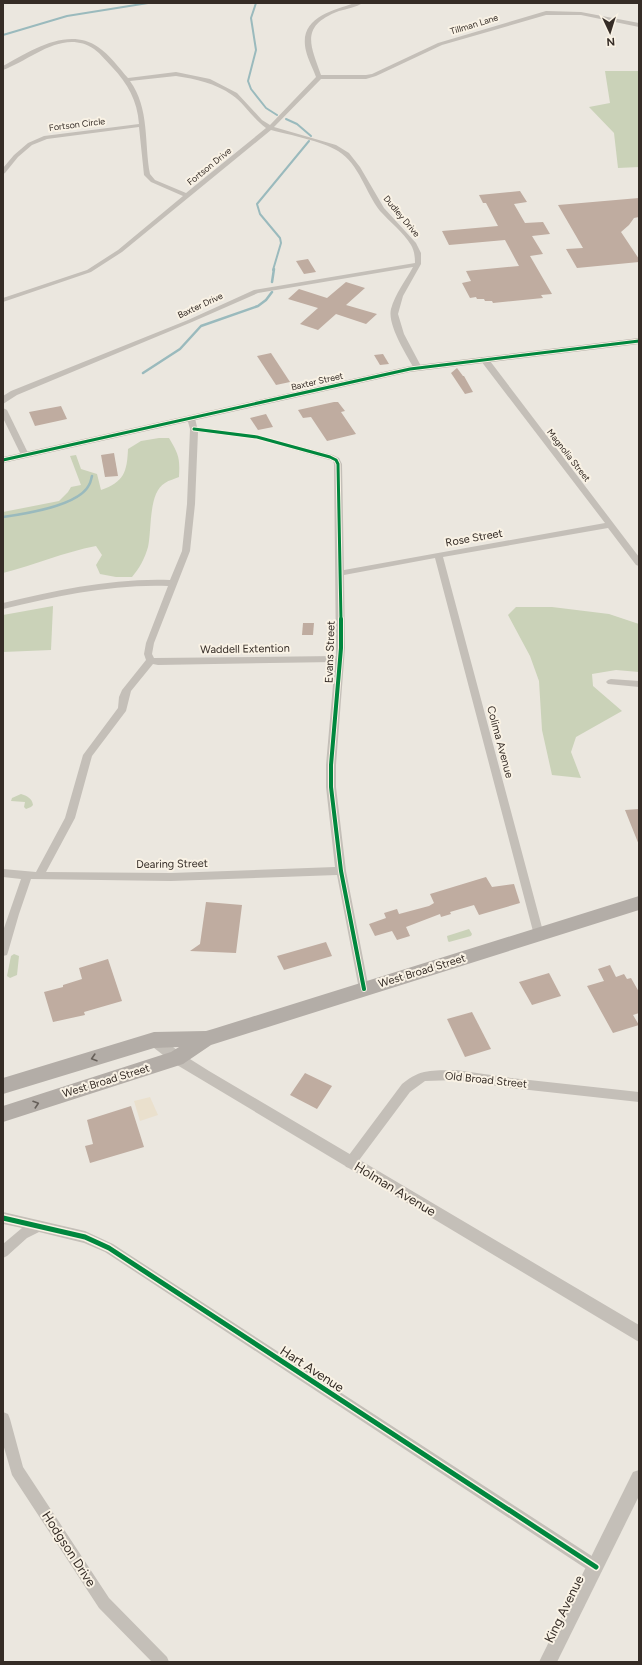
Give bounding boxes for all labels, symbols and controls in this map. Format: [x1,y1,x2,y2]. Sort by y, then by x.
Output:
street label: Tillman Lane [449,11,499,37]
north arrow [590,12,630,52]
text: N [606,35,615,48]
street label: Fortson Circle [48,115,106,133]
street label: Fortson Drive [185,145,233,187]
street label: Dudley Drive [381,193,423,239]
street label: Baxter Drive [176,290,224,320]
street label: Baxter Street [290,370,345,392]
street label: Magnolia Street [545,426,593,484]
street label: Rose Street [444,527,504,549]
street label: Evans Street [322,621,338,683]
street label: Waddell Extention [200,642,290,656]
street label: Colima Avenue [484,704,516,780]
street label: Dearing Street [136,857,208,871]
street label: West Broad Street [377,952,467,990]
one-way arrow [90,1053,97,1062]
street label: West Broad Street [61,1062,151,1100]
street label: Old Broad Street [444,1069,528,1091]
one-way arrow [32,1100,39,1109]
street label: Holman Avenue [352,1159,438,1219]
street label: Hart Avenue [277,1343,347,1395]
street label: Hodgson Drive [39,1509,99,1589]
street label: King Avenue [541,1573,587,1645]

